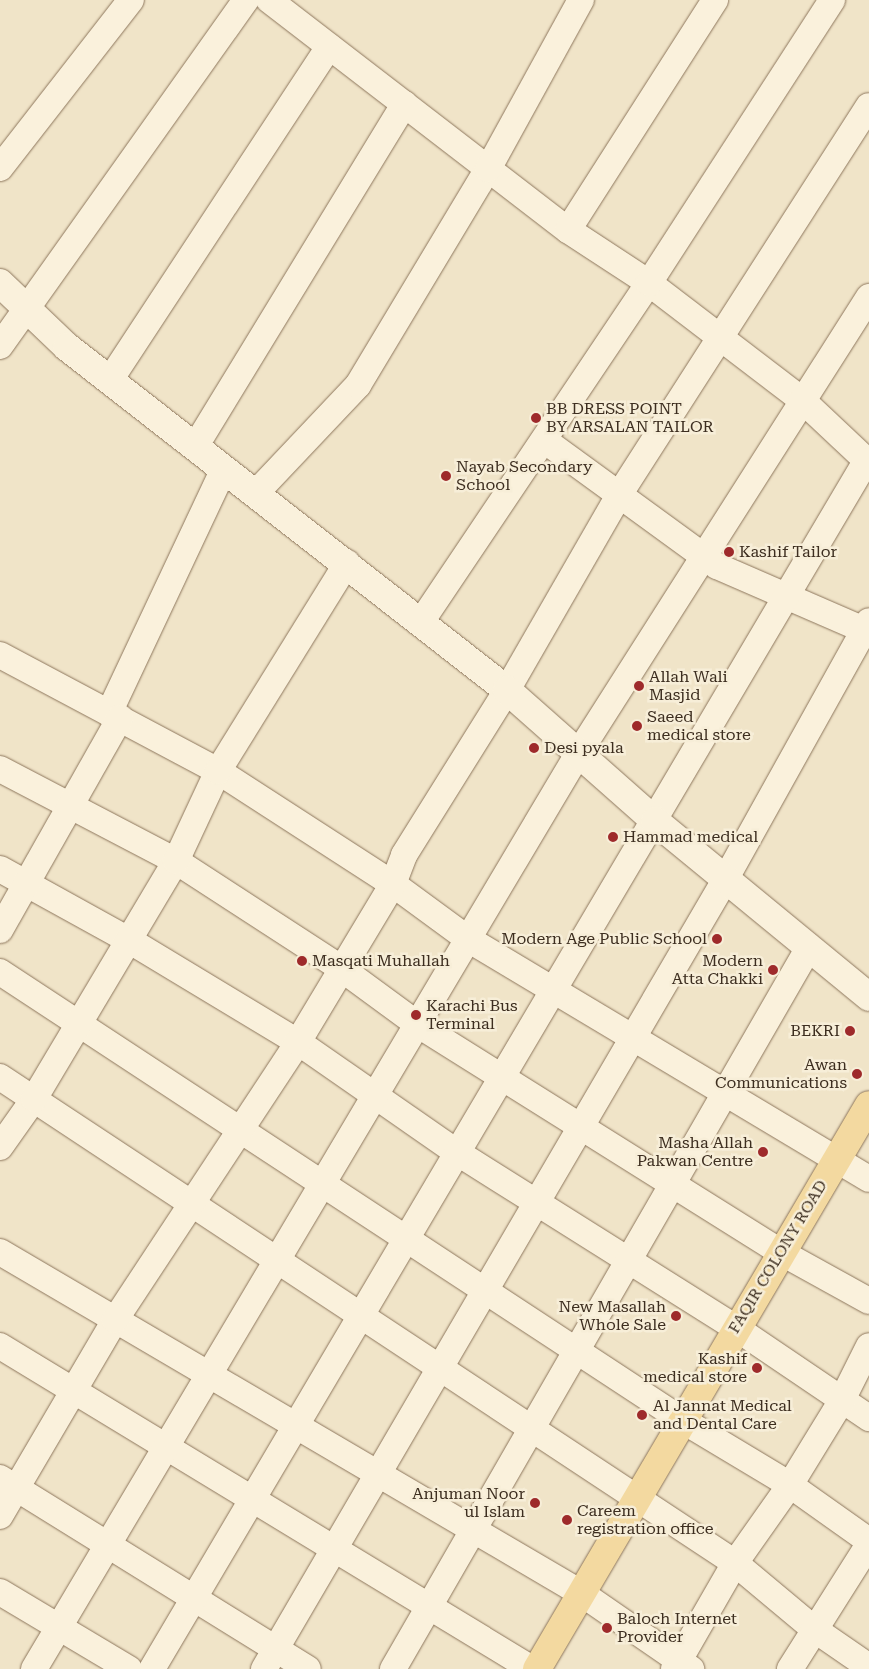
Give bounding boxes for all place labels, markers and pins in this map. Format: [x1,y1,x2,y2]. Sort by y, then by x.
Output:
place label: BB DRESS POINT BY ARSALAN TAILOR [546,399,714,437]
marker: BB DRESS POINT BY ARSALAN TAILOR [530,412,542,424]
place label: Nayab Secondary School [456,457,592,495]
marker: Nayab Secondary School [440,470,452,482]
place label: Kashif Tailor [739,542,837,562]
marker: Kashif Tailor [723,546,735,558]
place label: Allah Wali Masjid [649,667,728,705]
marker: Allah Wali Masjid [633,680,645,692]
place label: Saeed medical store [647,707,751,745]
marker: Saeed medical store [631,720,643,732]
place label: Desi pyala [544,738,624,758]
marker: Desi pyala [528,742,540,754]
place label: Hammad medical [623,827,758,847]
marker: Hammad medical [607,831,619,843]
place label: Modern Age Public School [501,929,707,949]
marker: Modern Age Public School [711,933,723,945]
place label: Masqati Muhallah [312,951,450,971]
place label: Modern Atta Chakki [672,951,763,989]
marker: Masqati Muhallah [296,955,308,967]
marker: Modern Atta Chakki [767,964,779,976]
place label: Karachi Bus Terminal [426,996,518,1034]
marker: Karachi Bus Terminal [410,1009,422,1021]
place label: BEKRI [790,1021,840,1041]
marker: BEKRI [844,1025,856,1037]
place label: Awan Communications [715,1055,847,1093]
marker: Awan Communications [851,1068,863,1080]
place label: Masha Allah Pakwan Centre [637,1133,753,1171]
marker: Masha Allah Pakwan Centre [757,1146,769,1158]
place label: New Masallah Whole Sale [559,1297,666,1335]
marker: New Masallah Whole Sale [670,1310,682,1322]
place label: Kashif medical store [643,1349,747,1387]
marker: Kashif medical store [751,1362,763,1374]
place label: Al Jannat Medical and Dental Care [653,1396,792,1434]
marker: Al Jannat Medical and Dental Care [635,1408,649,1422]
place label: Anjuman Noor ul Islam [412,1484,525,1522]
marker: Anjuman Noor ul Islam [529,1497,541,1509]
place label: Careem registration office [577,1501,714,1539]
marker: Careem registration office [561,1514,573,1526]
place label: Baloch Internet Provider [617,1609,737,1647]
marker: Baloch Internet Provider [601,1622,613,1634]

